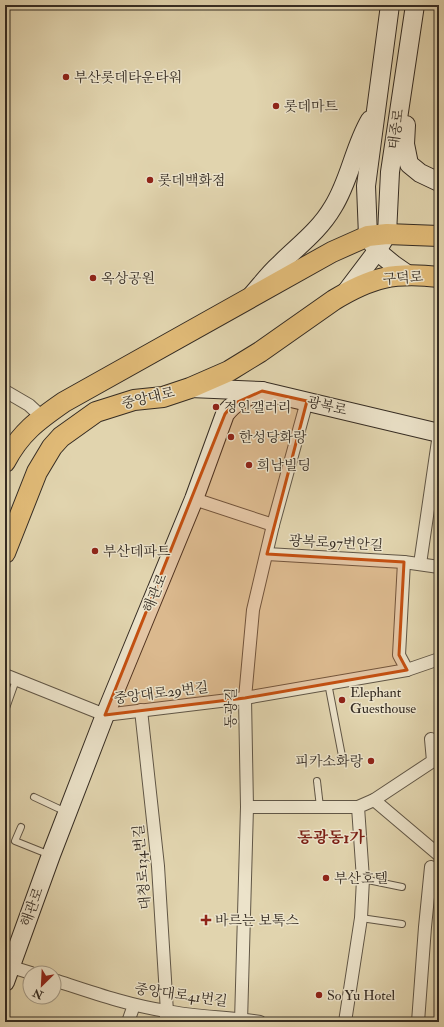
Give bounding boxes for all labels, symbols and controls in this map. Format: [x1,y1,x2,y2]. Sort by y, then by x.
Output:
place label: 부산롯데타운타워 [74,69,182,86]
marker: 부산롯데타운타워 [61,72,71,82]
place label: 롯데마트 [284,98,339,115]
marker: 롯데마트 [271,101,281,111]
street label: 태종로 [385,107,407,150]
place label: 롯데백화점 [158,172,226,189]
marker: 롯데백화점 [145,175,155,185]
street label: 구덕로 [382,268,424,288]
place label: 옥상공원 [101,270,155,287]
marker: 옥상공원 [88,273,98,283]
street label: 중앙대로 [120,384,177,412]
street label: 광복로 [305,393,349,419]
place label: 정인갤러리 [224,399,292,416]
marker: 정인갤러리 [211,402,221,412]
place label: 한성당화랑 [239,429,307,446]
marker: 한성당화랑 [226,432,236,442]
place label: 희남빌딩 [257,457,311,474]
marker: 희남빌딩 [244,460,254,470]
street label: 광복로97번안길 [288,532,384,554]
place label: 부산데파트 [103,543,171,560]
marker: 부산데파트 [90,546,100,556]
street label: 해관로 [140,571,171,615]
street label: 중앙대로29번길 [113,679,209,707]
place label: Elephant Guesthouse [350,684,416,717]
street label: 동광길 [222,688,240,728]
marker: Elephant Guesthouse [337,695,347,705]
place label: 피카소화랑 [295,753,363,770]
marker: 피카소화랑 [366,756,376,766]
street label: 대청로134번길 [130,824,154,910]
district label: 동광동1가 [297,828,365,848]
place label: 부산호텔 [334,870,388,887]
marker: 부산호텔 [321,873,331,883]
street label: 해관로 [17,885,47,929]
place label: 바르는 보톡스 [215,912,300,929]
marker: 바르는 보톡스 [200,914,212,926]
north arrow [22,965,62,1005]
street label: 중앙대로41번길 [133,980,229,1010]
text: N [30,985,46,1002]
place label: So Yu Hotel [327,987,396,1004]
marker: So Yu Hotel [314,990,324,1000]

